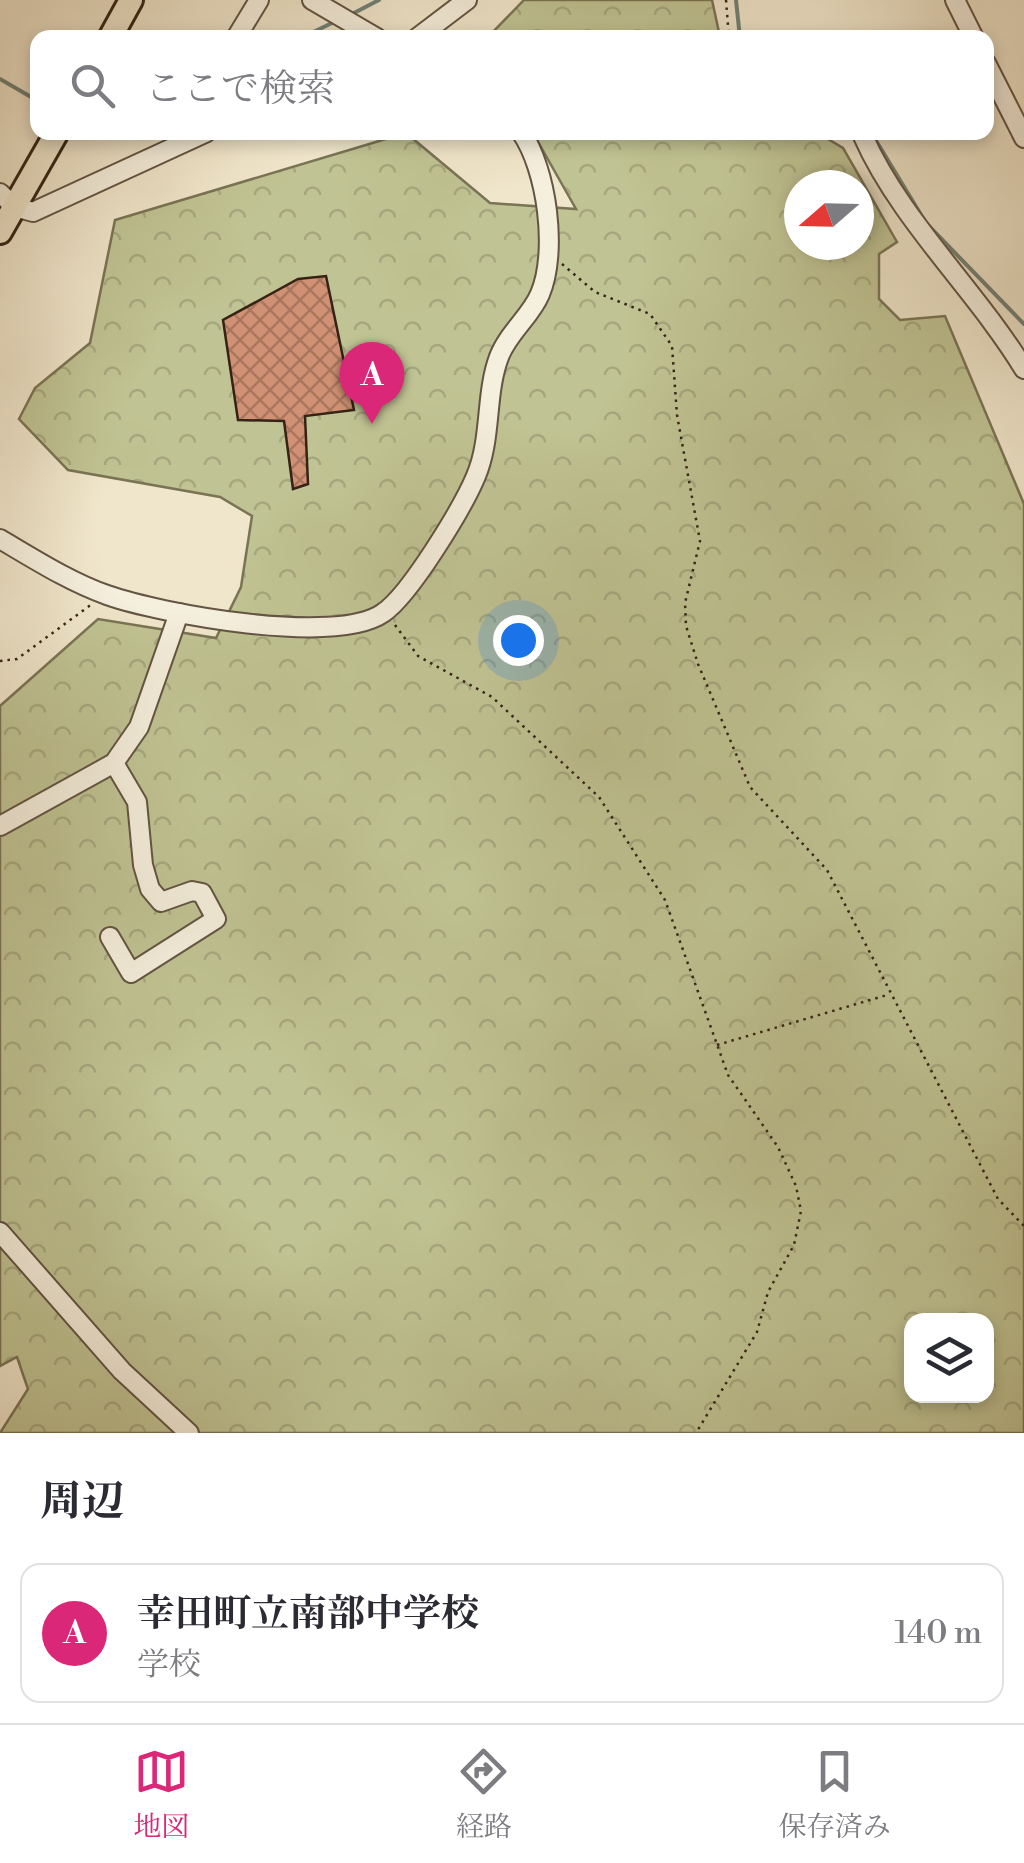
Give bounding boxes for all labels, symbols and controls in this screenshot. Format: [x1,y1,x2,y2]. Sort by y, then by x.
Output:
search box [30,30,994,140]
icon: search [65,58,120,113]
text: ここで検索 [145,66,335,113]
north arrow [784,170,874,260]
pin: A [340,342,404,424]
your location [493,615,544,666]
map controls [904,1313,994,1403]
button: layers [904,1313,994,1403]
text: 周辺 [40,1476,124,1529]
text: 幸田町立南部中学校 [137,1591,479,1638]
text: A [63,1613,86,1653]
text: 140 m [895,1613,982,1653]
text: 学校 [137,1645,201,1685]
tab: 地図 [133,1744,189,1845]
tab: 経路 [456,1744,512,1845]
tab: 保存済み [779,1744,891,1845]

